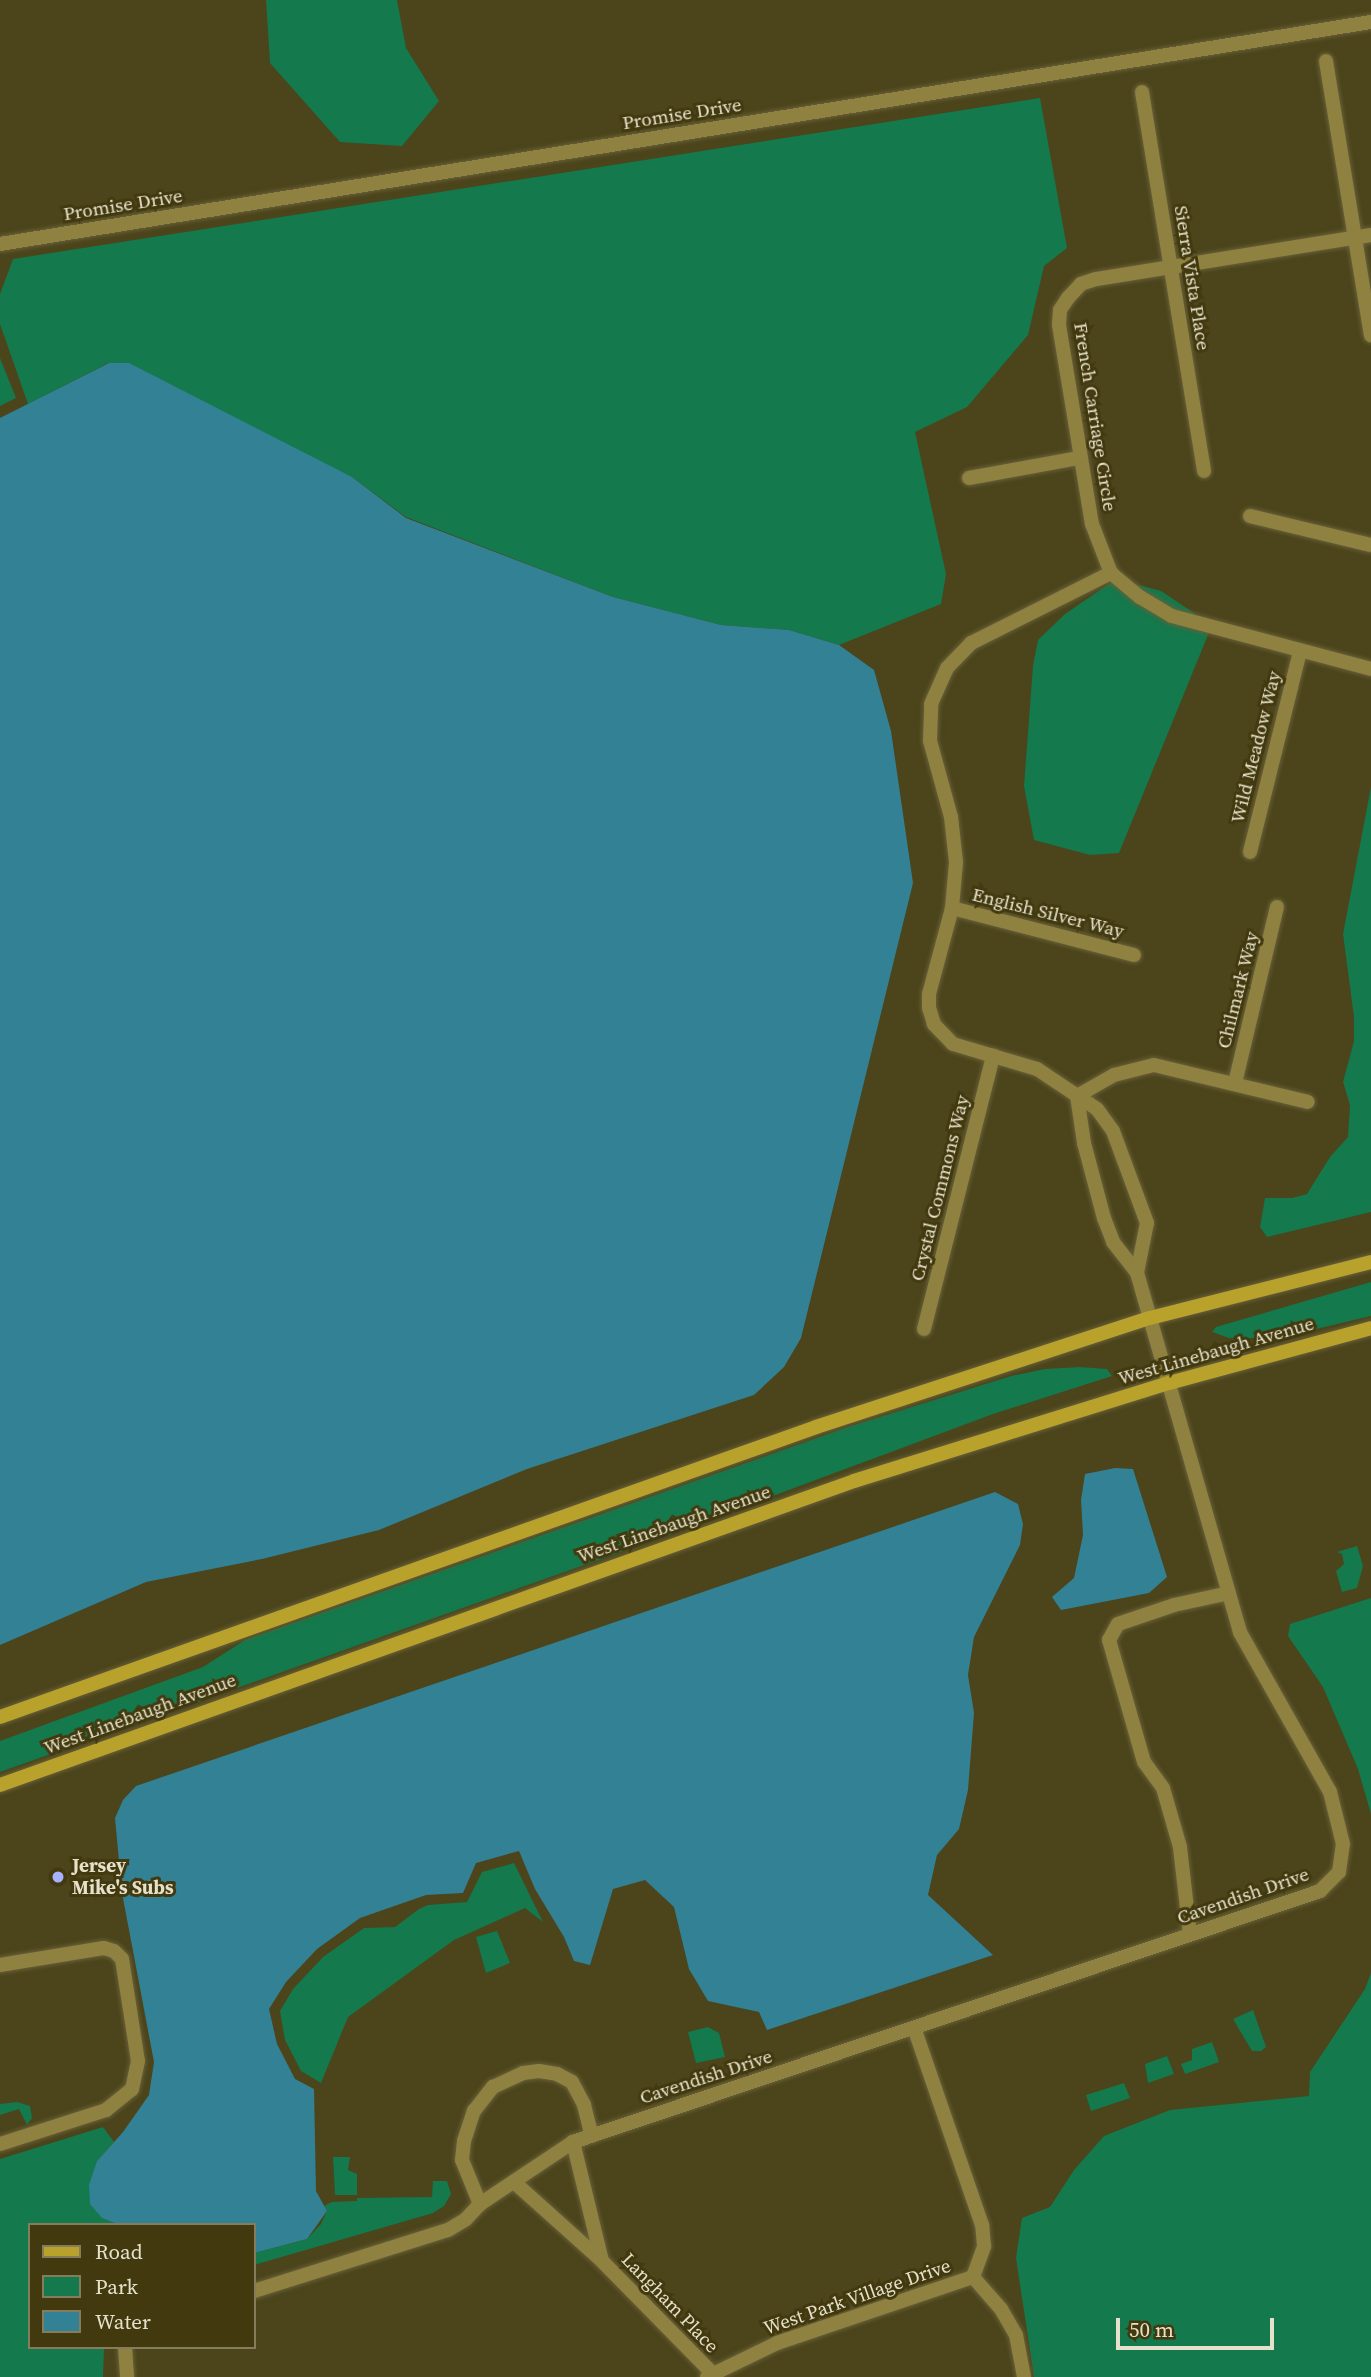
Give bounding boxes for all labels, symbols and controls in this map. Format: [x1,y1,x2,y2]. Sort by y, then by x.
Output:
street label: Promise Drive [621,93,743,135]
street label: Promise Drive [62,184,184,226]
street label: Sierra Vista Place [1169,204,1215,352]
street label: French Carriage Circle [1069,321,1121,513]
street label: Wild Meadow Way [1226,668,1286,826]
street label: English Silver Way [969,883,1127,943]
street label: Chilmark Way [1212,929,1264,1051]
street label: Crystal Commons Way [906,1092,974,1284]
street label: West Linebaugh Avenue [1115,1312,1317,1390]
street label: West Linebaugh Avenue [574,1480,774,1568]
street label: West Linebaugh Avenue [41,1669,239,1759]
place label: Jersey Mike's Subs [72,1855,174,1899]
street label: Cavendish Drive [1174,1863,1312,1929]
marker: Jersey Mike's Subs [50,1869,66,1885]
street label: Cavendish Drive [637,2045,775,2109]
legend [28,2223,256,2349]
text: Road [95,2237,143,2266]
street label: Langham Place [617,2248,723,2358]
street label: West Park Village Drive [760,2254,954,2340]
text: Park [95,2272,138,2301]
scale bar [1119,2304,1276,2348]
text: Water [95,2307,151,2336]
text: 50 m [1129,2315,1174,2344]

